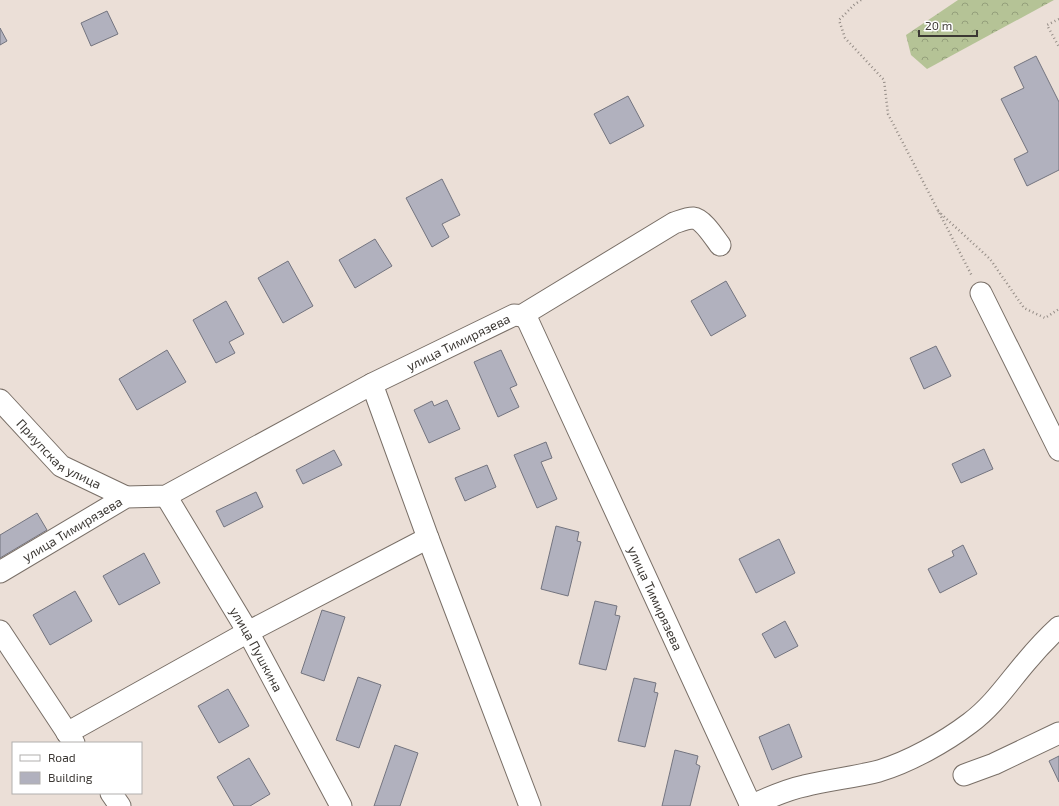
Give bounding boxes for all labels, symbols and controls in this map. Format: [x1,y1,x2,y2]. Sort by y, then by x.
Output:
scale bar [919,12,977,38]
text: 20 m [925,18,952,32]
street label: улица Тимирязева [404,310,513,374]
street label: Приупская улица [13,415,104,492]
street label: улица Тимирязева [19,493,125,565]
street label: улица Тимирязева [625,543,686,653]
street label: улица Пушкина [227,604,286,694]
legend [12,742,142,794]
text: Road [48,750,76,764]
text: Building [48,770,93,784]

